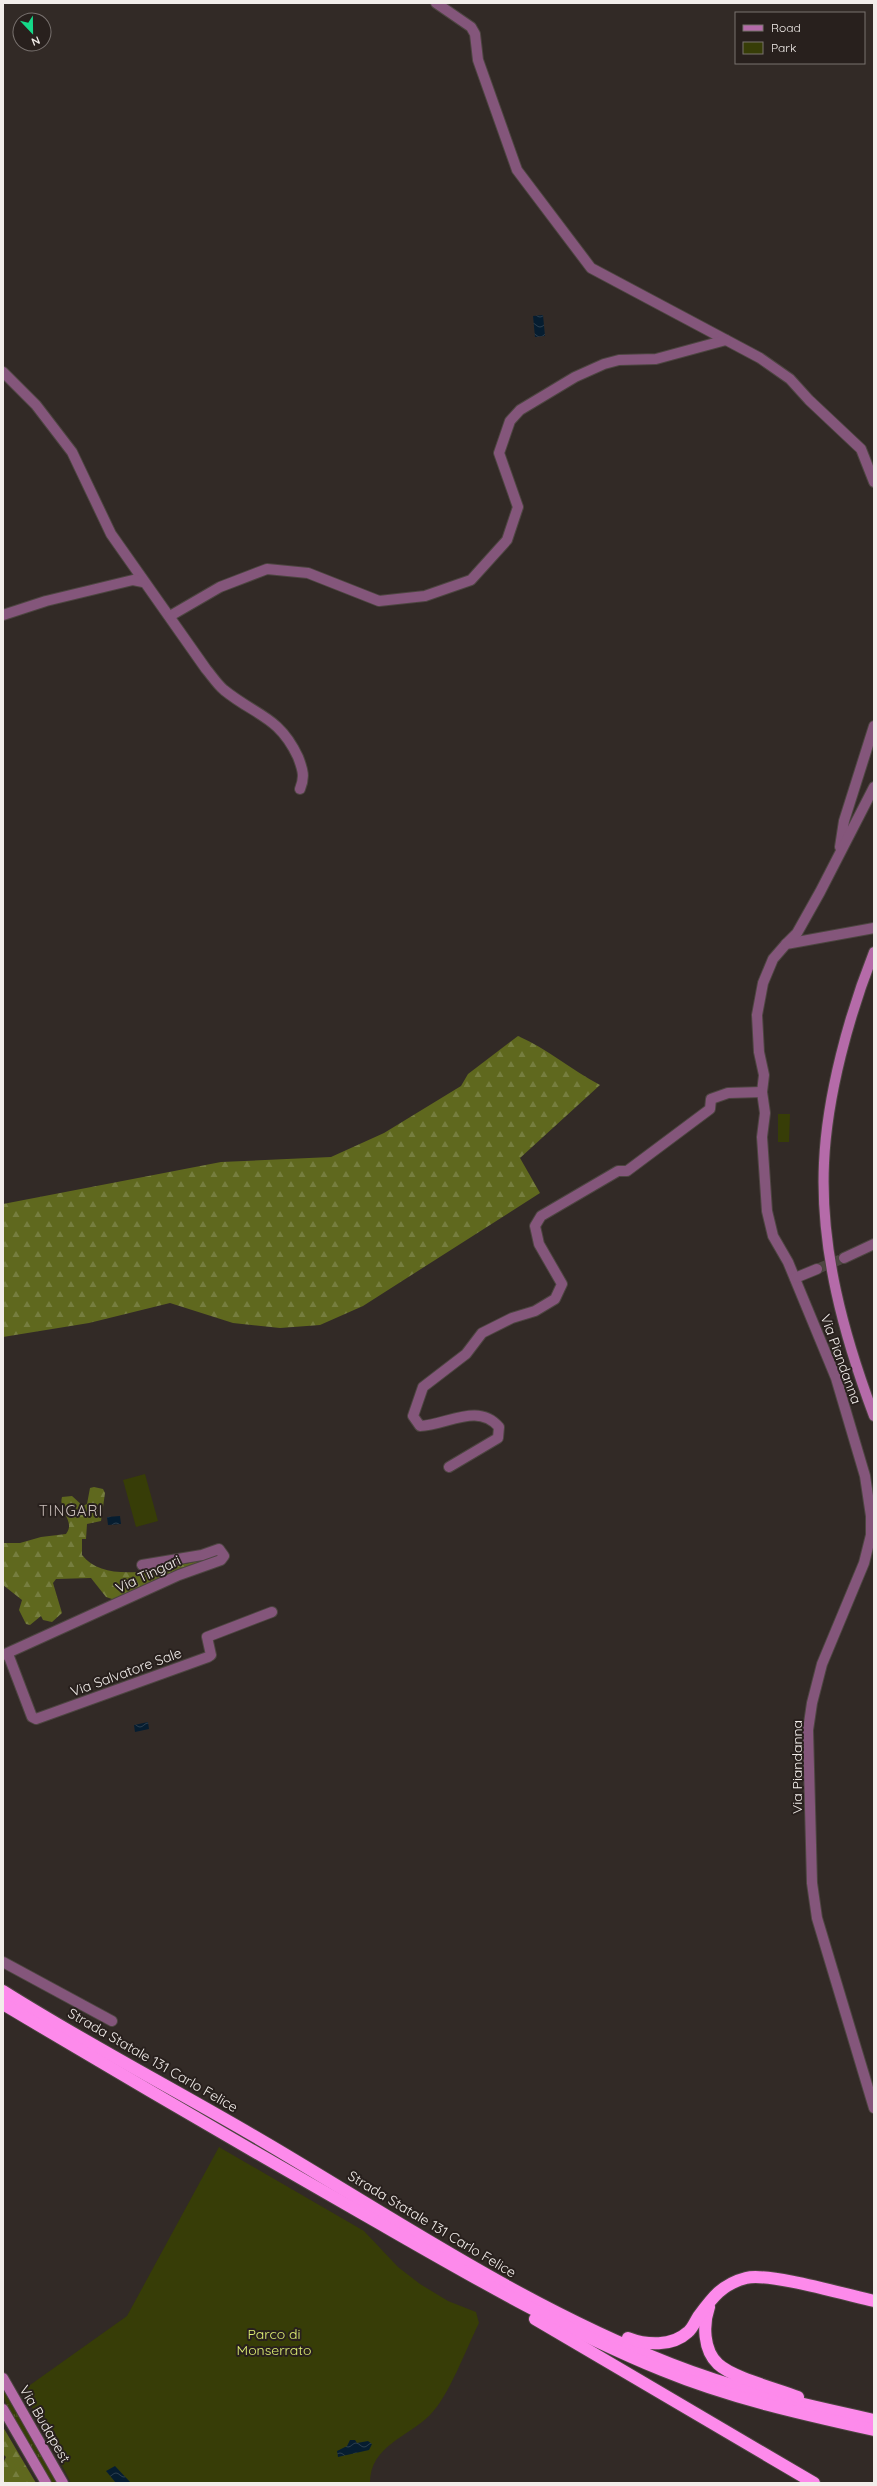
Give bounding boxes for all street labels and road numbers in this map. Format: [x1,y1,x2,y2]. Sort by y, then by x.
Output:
street label: Via Piandanna [816,1312,866,1406]
street label: Via Tingari [113,1551,183,1597]
street label: Via Salvatore Sale [68,1644,184,1700]
street label: Via Piandanna [788,1720,806,1814]
street label: Strada Statale 131 Carlo Felice [65,2004,241,2116]
street label: Strada Statale 131 Carlo Felice [345,2167,519,2281]
street label: Via Budapest [16,2382,75,2466]

